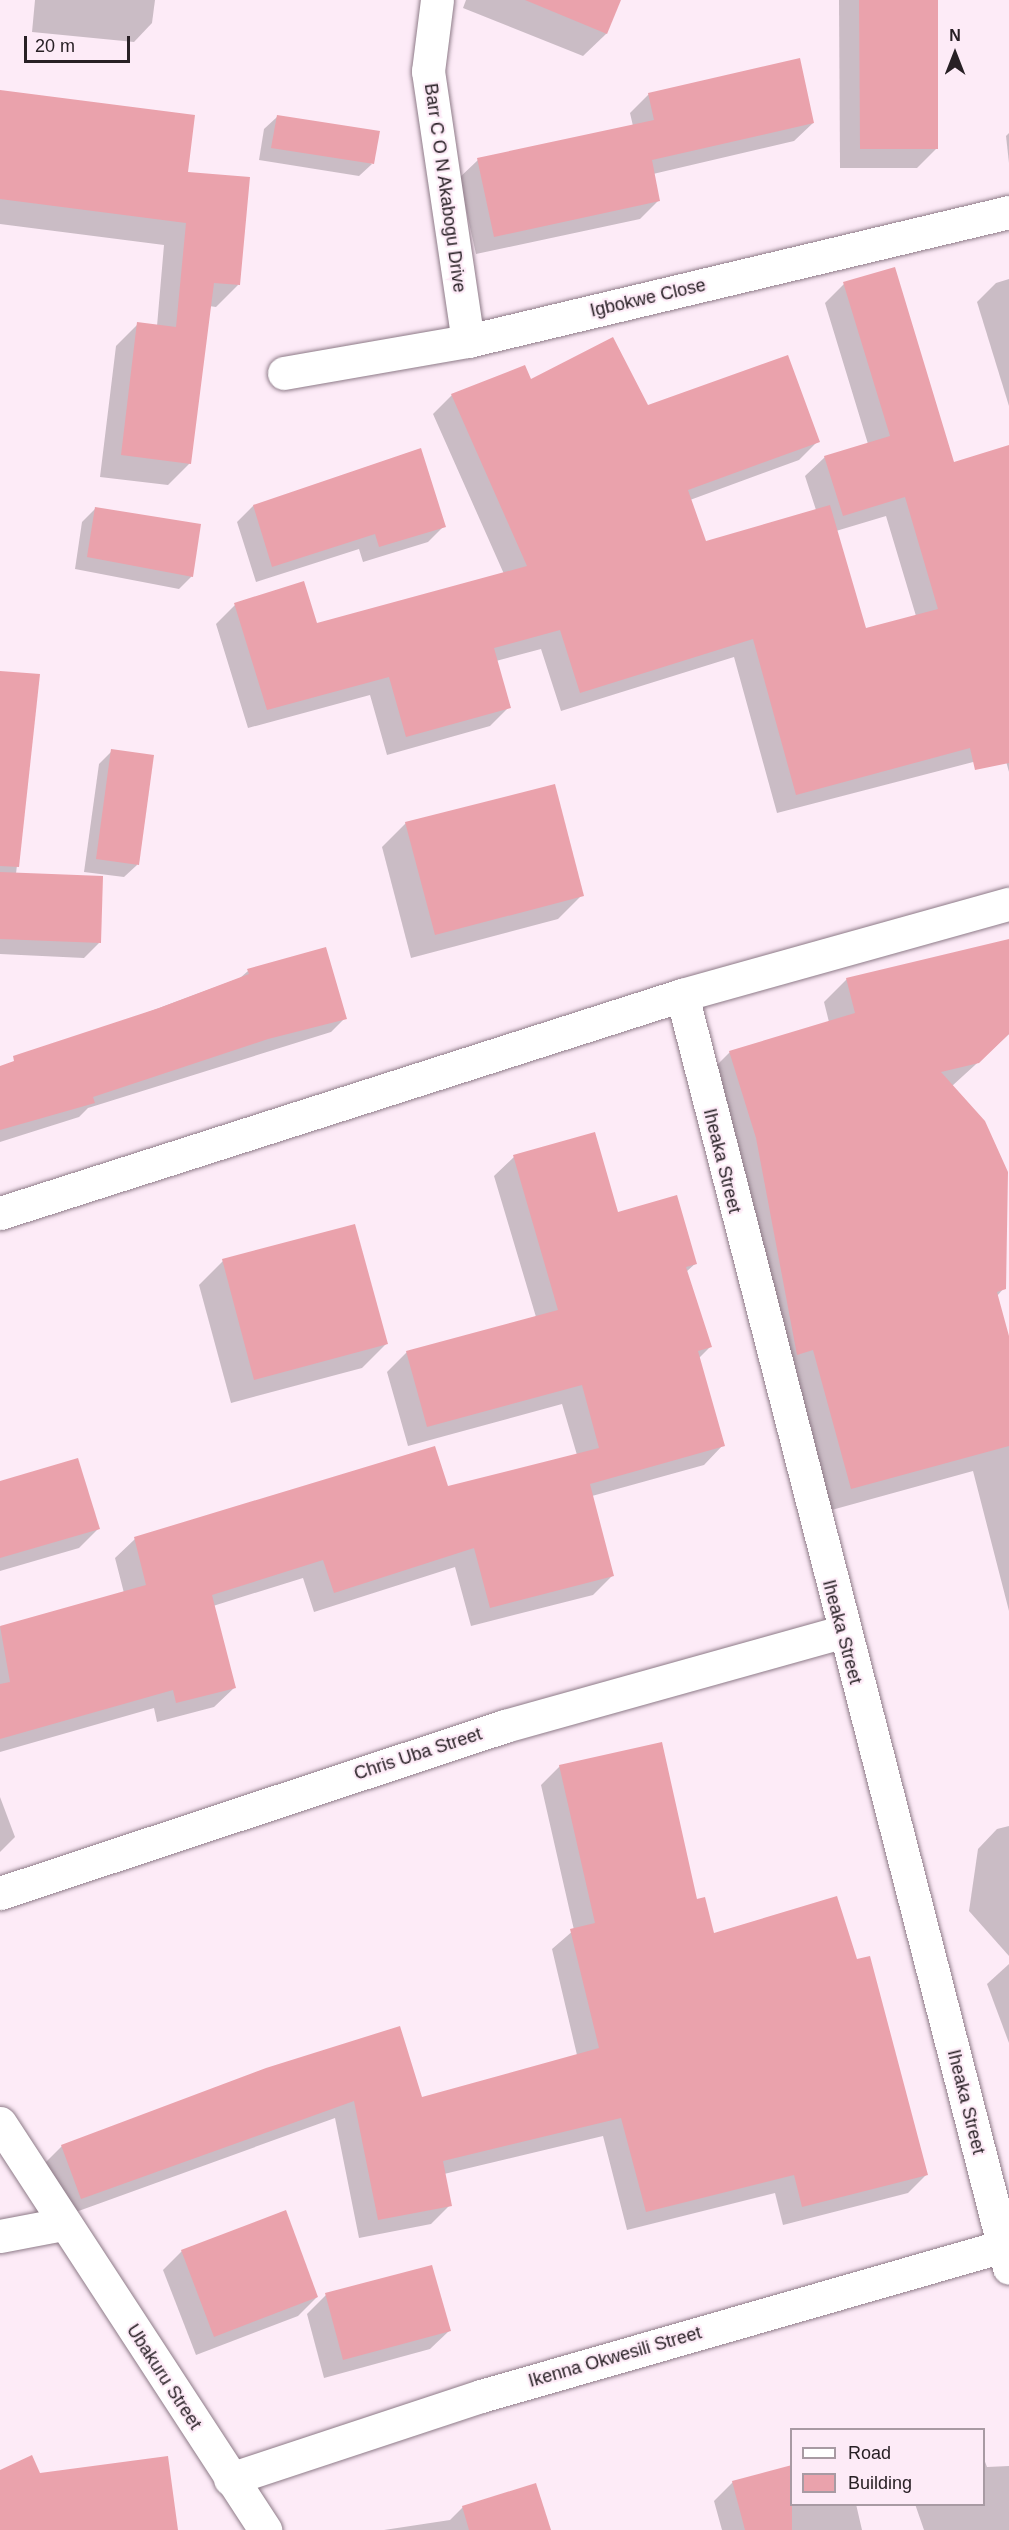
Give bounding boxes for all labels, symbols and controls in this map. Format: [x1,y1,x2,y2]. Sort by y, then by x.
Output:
scale bar [27,24,134,62]
north arrow [925,24,985,84]
text: N [949,27,961,44]
text: 20 m [35,36,75,56]
street label: Barr C O N Akabogu Drive [420,81,470,295]
street label: Igbokwe Close [588,274,708,322]
street label: Iheaka Street [699,1106,745,1216]
street label: Iheaka Street [818,1577,866,1687]
street label: Chris Uba Street [351,1723,485,1785]
street label: Iheaka Street [943,2047,989,2157]
street label: Ubakuru Street [122,2320,206,2434]
street label: Ikenna Okwesili Street [526,2322,704,2392]
legend [790,2428,985,2506]
text: Road [848,2443,891,2463]
text: Building [848,2473,912,2493]

